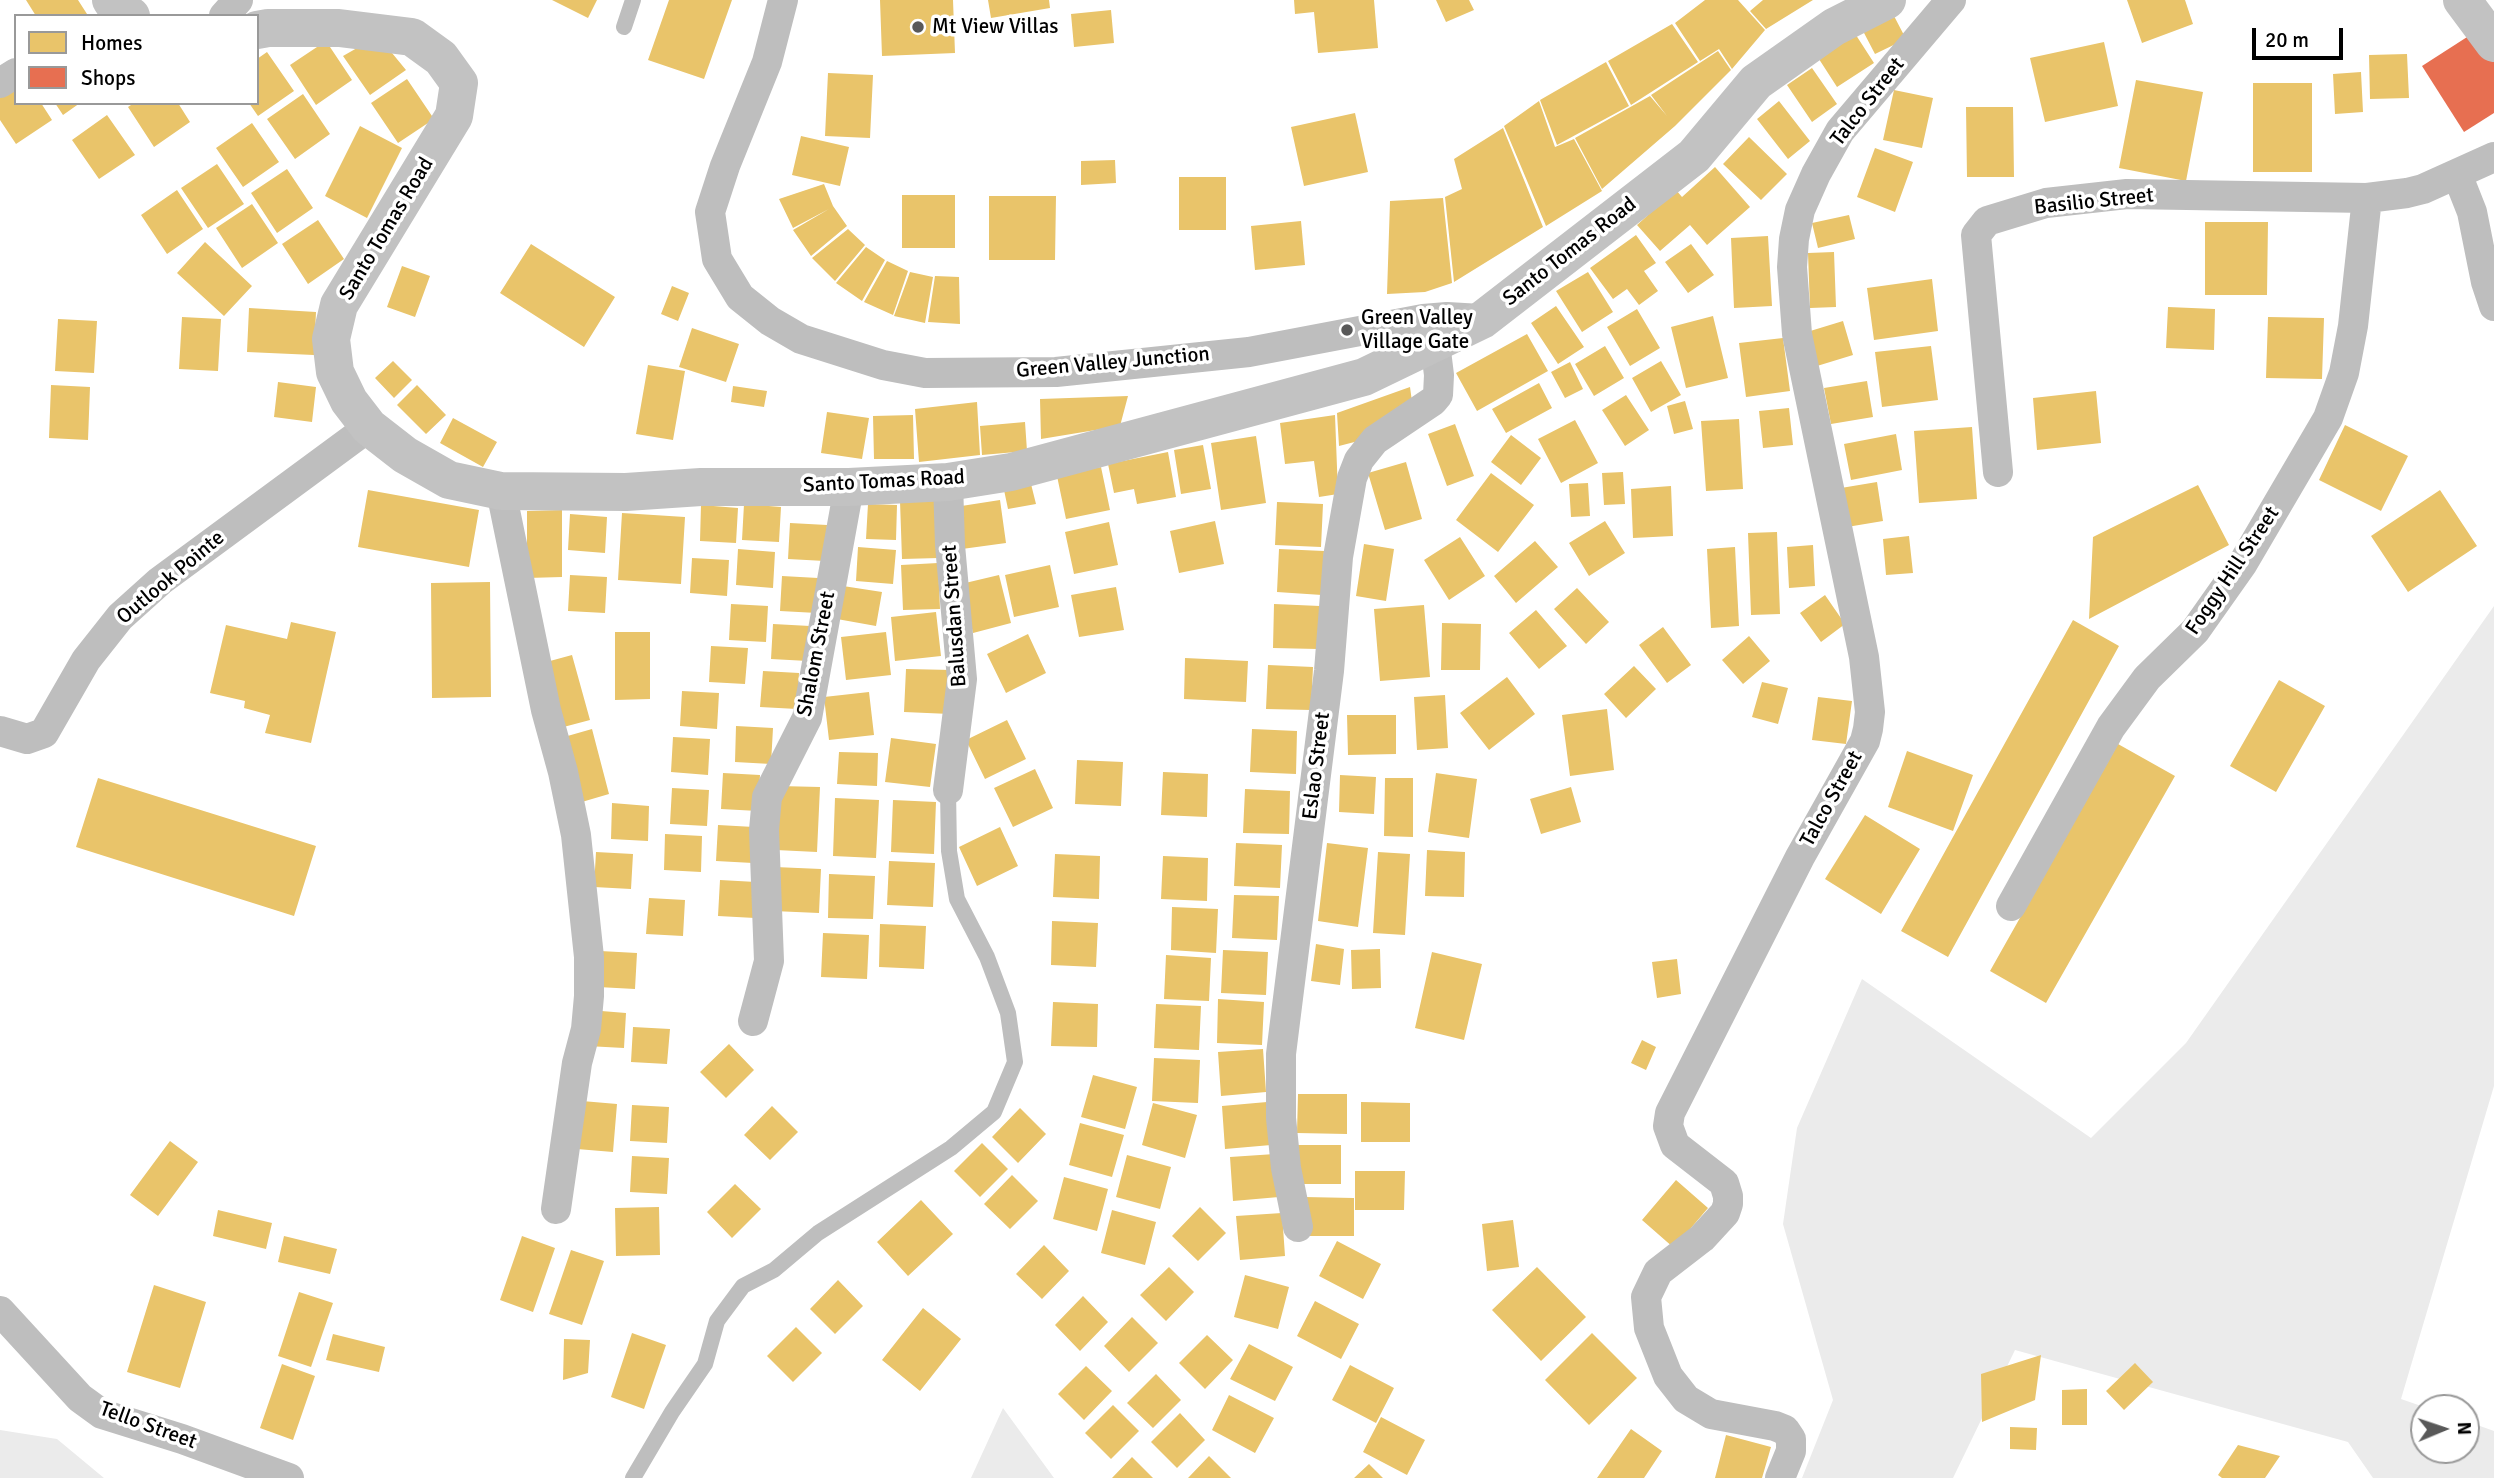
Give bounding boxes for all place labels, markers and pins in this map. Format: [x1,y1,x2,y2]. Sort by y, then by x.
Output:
place label: Mt View Villas [932,14,1058,40]
marker: Mt View Villas [910,19,926,35]
place label: Green Valley Village Gate [1361,305,1473,355]
marker: Green Valley Village Gate [1339,322,1355,338]

